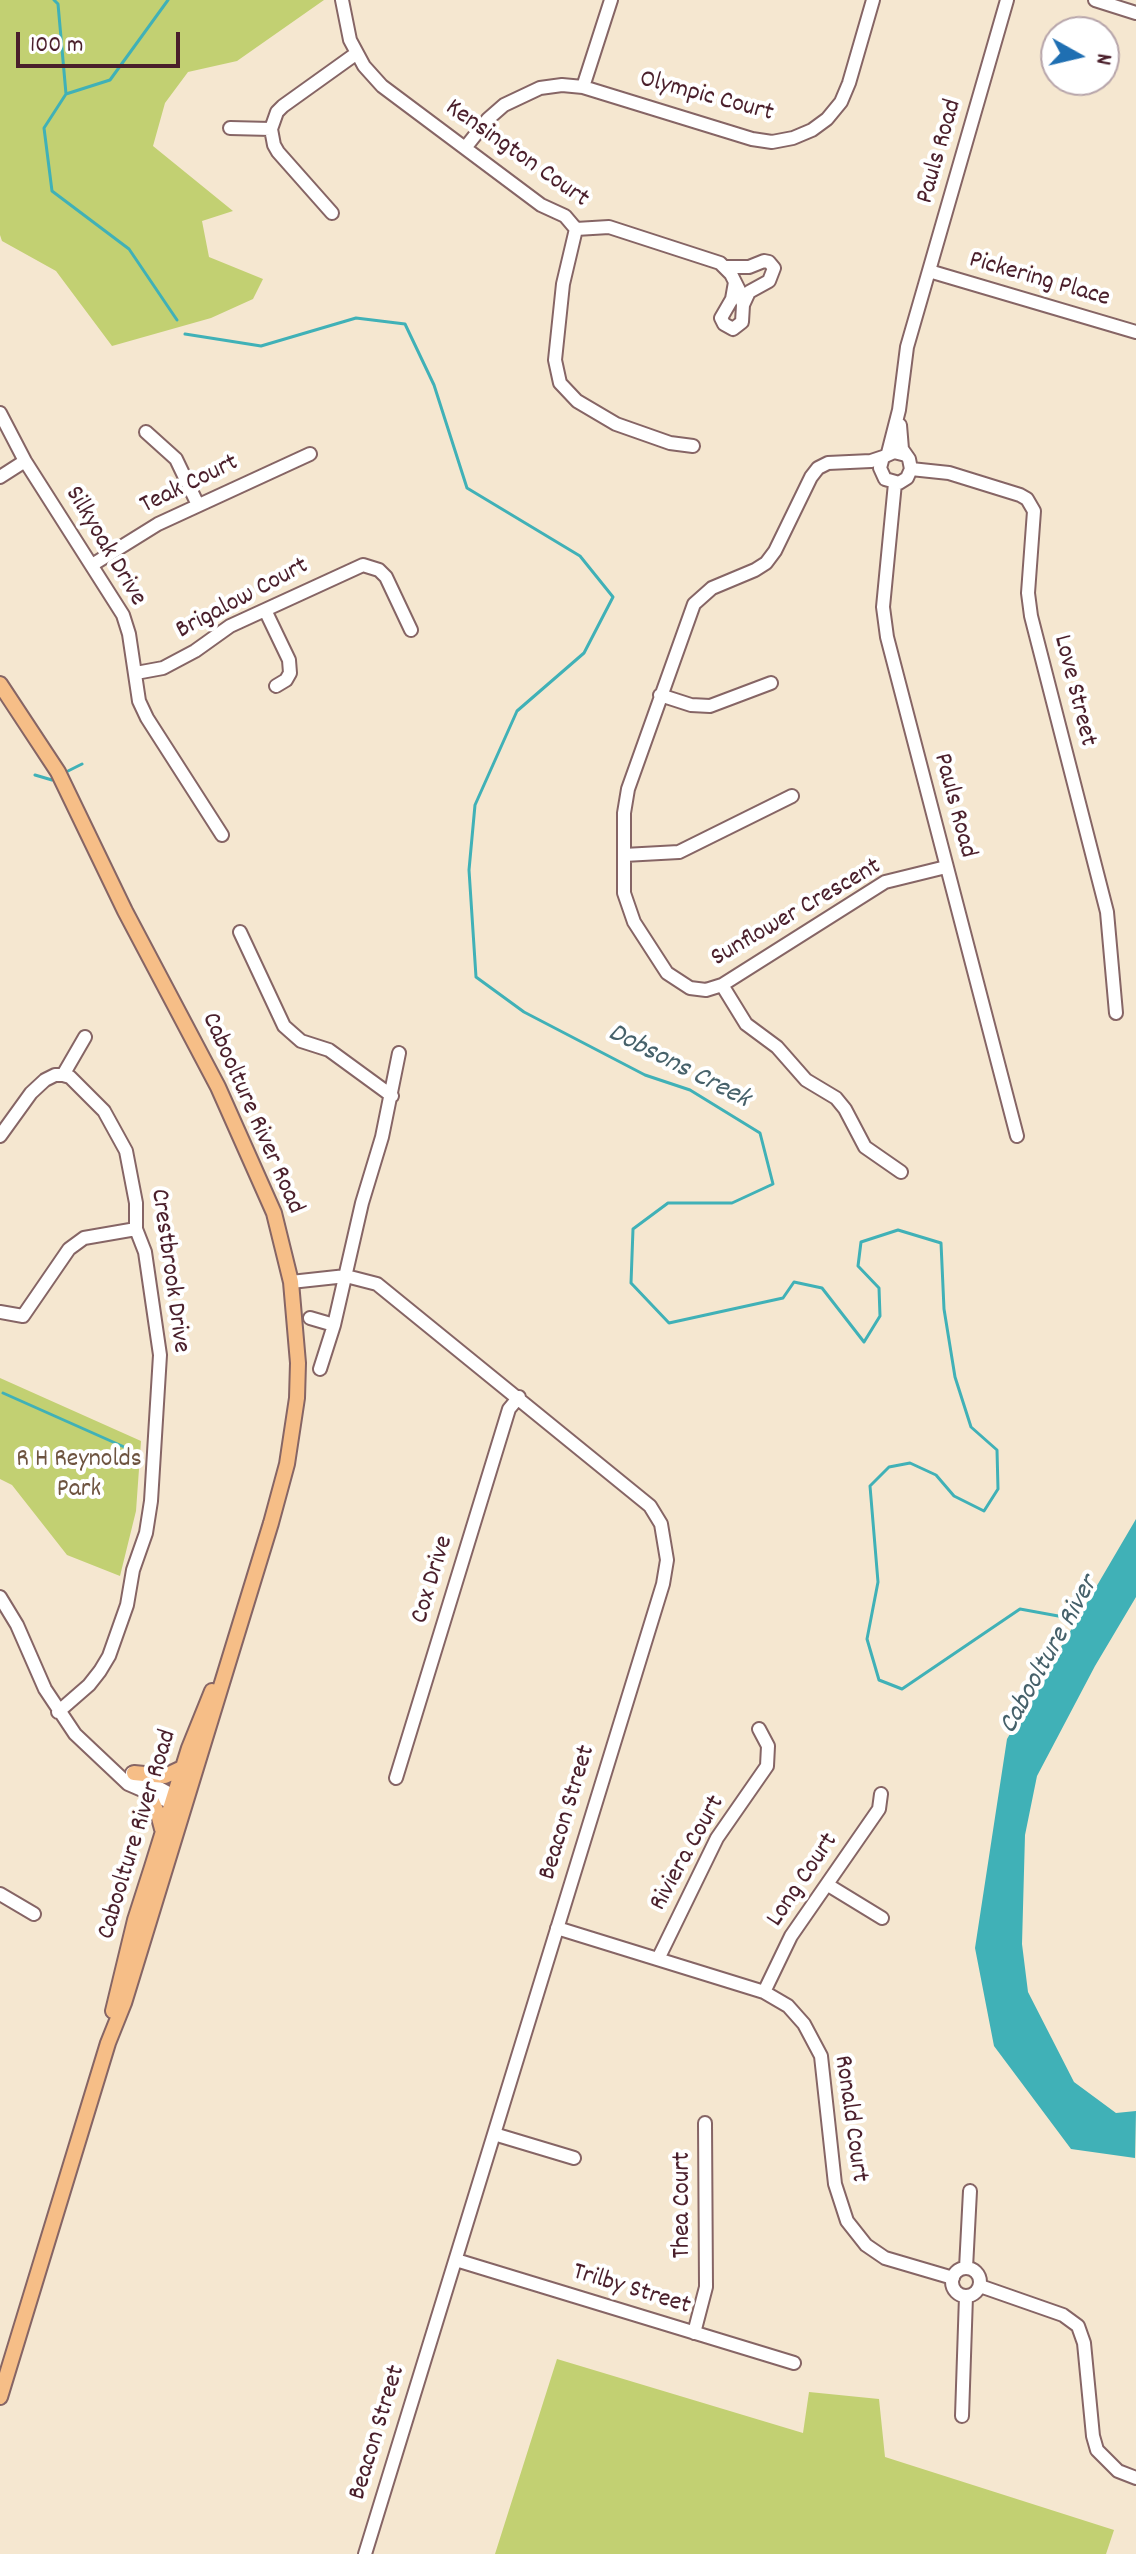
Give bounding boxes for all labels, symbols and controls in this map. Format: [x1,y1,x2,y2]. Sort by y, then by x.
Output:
scale bar [20,16,184,66]
north arrow [1040,16,1120,96]
text: 100 m [30,29,83,63]
text: N [1086,52,1118,67]
street label: Olympic Court [636,65,776,131]
street label: Kensington Court [438,94,594,216]
street label: Pauls Road [911,96,971,208]
street label: Pickering Place [965,246,1113,316]
street label: Teak Court [136,449,244,523]
street label: Silkyoak Drive [56,482,152,612]
street label: Brigalow Court [171,552,315,648]
street label: Love Street [1044,632,1102,750]
street label: Pauls Road [924,750,982,862]
street label: Sunflower Crescent [706,853,888,975]
street label: Caboolture River Road [193,1008,309,1220]
water label: Dobsons Creek [601,1018,755,1118]
street label: Crestbrook Drive [141,1187,195,1355]
park label: R H Reynolds Park [16,1445,142,1506]
street label: Cox Drive [406,1532,462,1628]
water label: Caboolture River [994,1571,1108,1741]
street label: Caboolture River Road [92,1726,186,1944]
street label: Beacon Street [534,1742,604,1884]
street label: Riviera Court [645,1791,733,1917]
street label: Long Court [761,1828,847,1934]
street label: Ronald Court [825,2054,873,2184]
street label: Thea Court [668,2152,700,2258]
street label: Trilby Street [568,2258,694,2324]
street label: Beacon Street [344,2362,414,2504]

